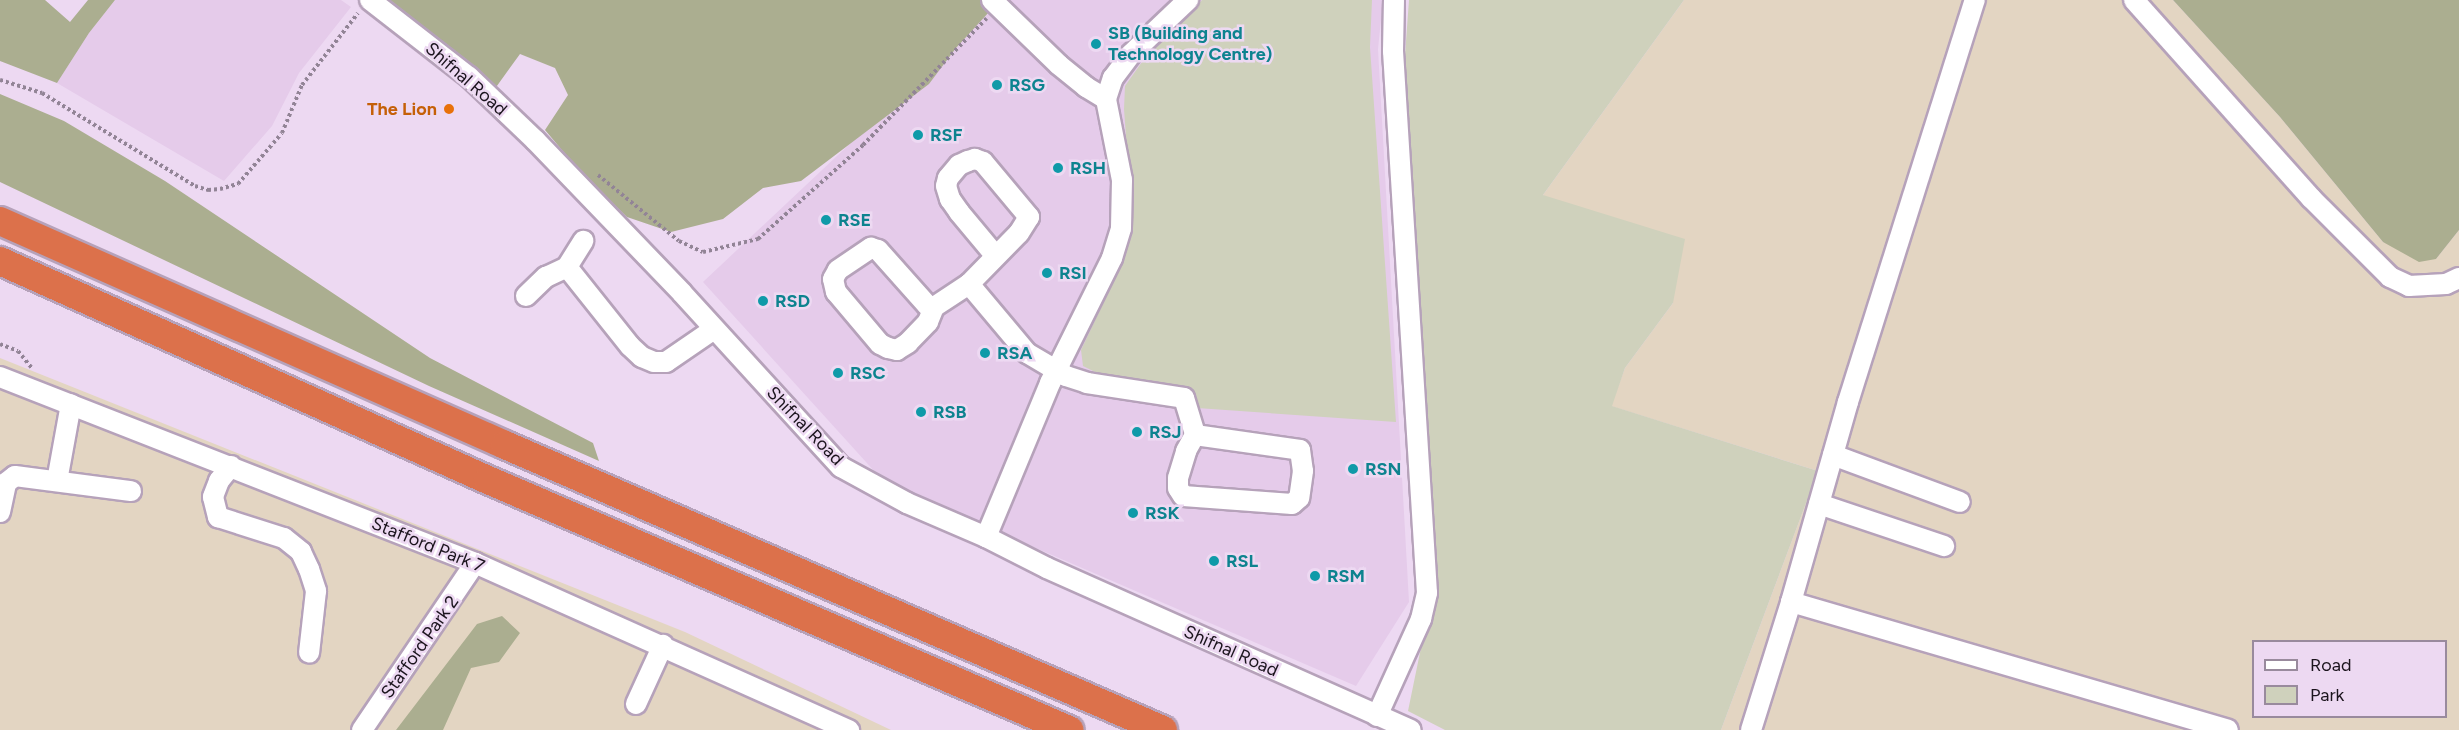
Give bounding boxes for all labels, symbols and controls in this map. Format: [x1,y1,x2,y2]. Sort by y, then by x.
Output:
place label: SB (Building and Technology Centre) [1108,23,1272,66]
marker: SB (Building and Technology Centre) [1089,37,1103,51]
street label: Shifnal Road [421,38,511,120]
place label: RSG [1009,74,1045,96]
marker: RSG [990,78,1004,92]
place label: The Lion [367,98,437,120]
marker: The Lion [442,102,456,116]
place label: RSF [930,124,963,146]
marker: RSF [911,128,925,142]
place label: RSH [1070,157,1106,179]
marker: RSH [1051,161,1065,175]
place label: RSE [838,209,871,231]
marker: RSE [819,213,833,227]
place label: RSI [1059,262,1087,284]
marker: RSI [1040,266,1054,280]
place label: RSD [775,290,810,312]
marker: RSD [756,294,770,308]
place label: RSA [997,342,1032,364]
marker: RSA [978,346,992,360]
place label: RSC [850,362,886,384]
marker: RSC [831,366,845,380]
street label: Shifnal Road [762,382,848,470]
place label: RSB [933,401,967,423]
marker: RSB [914,405,928,419]
place label: RSJ [1149,421,1181,443]
marker: RSJ [1130,425,1144,439]
place label: RSN [1365,458,1401,480]
marker: RSN [1346,462,1360,476]
place label: RSK [1145,502,1180,524]
marker: RSK [1126,506,1140,520]
street label: Stafford Park 7 [368,512,488,578]
place label: RSL [1226,550,1258,572]
marker: RSL [1207,554,1221,568]
place label: RSM [1327,565,1365,587]
marker: RSM [1308,569,1322,583]
street label: Stafford Park 2 [377,591,463,703]
street label: Shifnal Road [1180,621,1282,681]
legend [2252,640,2447,718]
text: Road [2310,654,2351,676]
text: Park [2310,684,2344,706]

